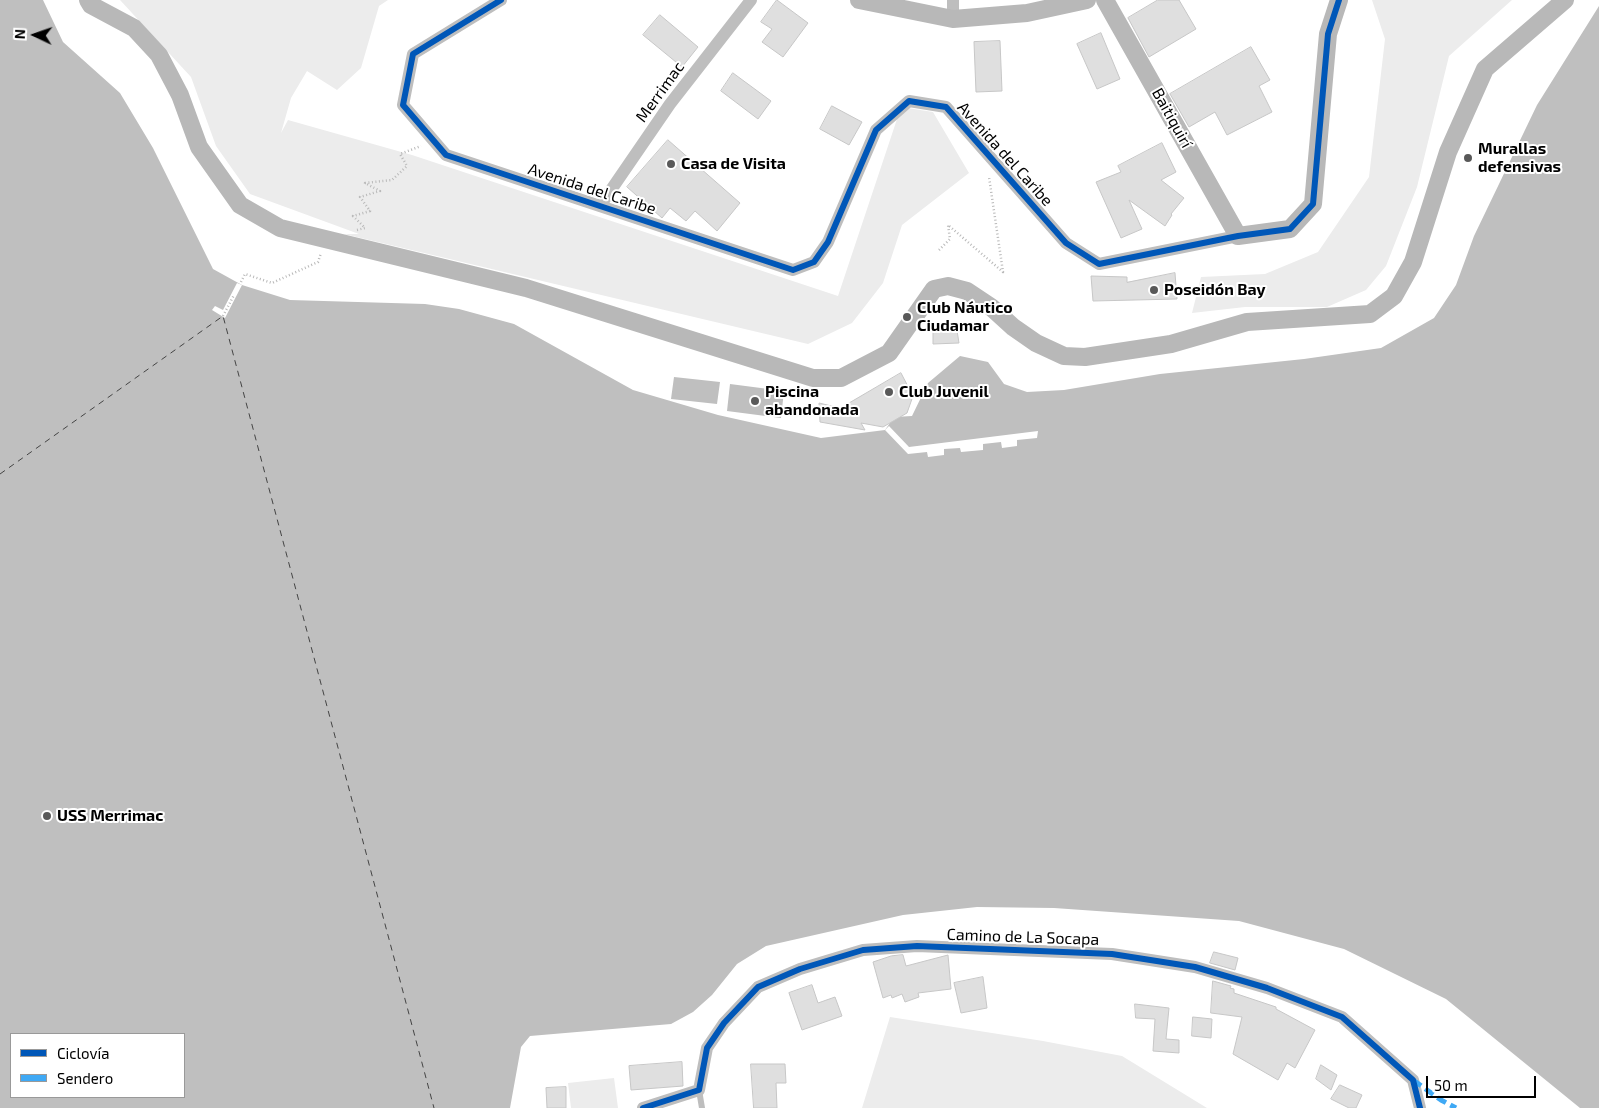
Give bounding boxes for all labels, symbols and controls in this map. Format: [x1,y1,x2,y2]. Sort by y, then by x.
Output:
north arrow [10,10,60,60]
text: N [11,29,28,40]
street label: Merrimac [632,58,688,126]
street label: Baitiquirí [1148,85,1196,151]
street label: Avenida del Caribe [953,98,1057,210]
place label: Murallas defensivas [1478,139,1561,177]
marker: Murallas defensivas [1462,152,1474,164]
place label: Casa de Visita [681,154,786,174]
marker: Casa de Visita [665,158,677,170]
street label: Avenida del Caribe [526,159,658,219]
place label: Poseidón Bay [1164,280,1266,300]
marker: Poseidón Bay [1148,284,1160,296]
place label: Club Náutico Ciudamar [917,298,1013,336]
marker: Club Náutico Ciudamar [901,311,913,323]
place label: Piscina abandonada [765,382,859,420]
place label: Club Juvenil [899,382,989,402]
marker: Club Juvenil [883,386,895,398]
marker: Piscina abandonada [749,395,761,407]
place label: USS Merrimac [57,806,163,826]
marker: USS Merrimac [41,810,53,822]
street label: Camino de La Socapa [946,925,1100,949]
legend [10,1033,185,1098]
text: Ciclovía [57,1044,109,1062]
scale bar [1429,1066,1539,1098]
text: Sendero [57,1069,113,1087]
text: 50 m [1434,1076,1468,1094]

